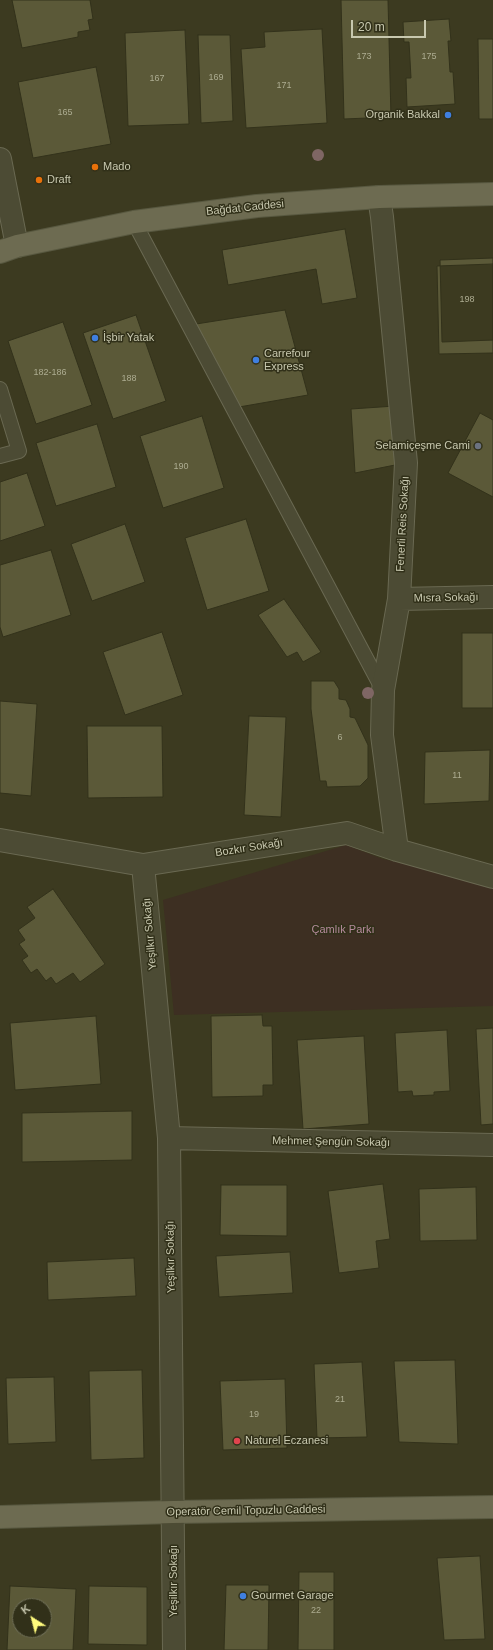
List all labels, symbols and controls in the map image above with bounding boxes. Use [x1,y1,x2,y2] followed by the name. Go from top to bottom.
[353,12,428,38] scale bar
[358,20,385,34] text: 20 m
[356,52,372,62] house number: 173
[421,52,437,62] house number: 175
[208,73,224,83] house number: 169
[149,74,165,84] house number: 167
[276,81,292,91] house number: 171
[57,108,73,118] house number: 165
[365,108,440,122] place label: Organik Bakkal
[443,110,453,120] marker: Organik Bakkal
[103,160,131,174] place label: Mado
[90,162,100,172] marker: Mado
[47,173,71,187] place label: Draft
[34,175,44,185] marker: Draft
[205,197,285,219] street label: Bağdat Caddesi
[459,295,475,305] house number: 198
[103,331,154,345] place label: İşbir Yatak
[90,333,100,343] marker: İşbir Yatak
[264,347,310,373] place label: Carrefour Express
[251,355,261,365] marker: Carrefour Express
[33,368,67,378] house number: 182-186
[121,374,137,384] house number: 188
[375,439,470,453] place label: Selamiçeşme Cami
[473,441,483,451] marker: Selamiçeşme Cami
[173,462,189,472] house number: 190
[394,476,412,572] street label: Fenerli Reis Sokağı
[413,591,479,605] street label: Mısra Sokağı
[337,733,343,743] house number: 6
[452,771,462,781] house number: 11
[214,836,284,860] street label: Bozkır Sokağı
[140,897,160,971] street label: Yeşilkır Sokağı
[312,923,374,937] park label: Çamlık Parkı
[272,1134,390,1150] street label: Mehmet Şengün Sokağı
[164,1221,178,1293] street label: Yeşilkır Sokağı
[335,1395,345,1405] house number: 21
[249,1410,259,1420] house number: 19
[245,1434,328,1448] place label: Naturel Eczanesi
[232,1436,242,1446] marker: Naturel Eczanesi
[166,1503,326,1519] street label: Operatör Cemil Topuzlu Caddesi
[167,1545,181,1617] street label: Yeşilkır Sokağı
[251,1589,334,1603] place label: Gourmet Garage
[238,1591,248,1601] marker: Gourmet Garage
[12,1598,52,1638] north arrow
[19,1602,32,1616] text: K
[311,1606,321,1616] house number: 22

